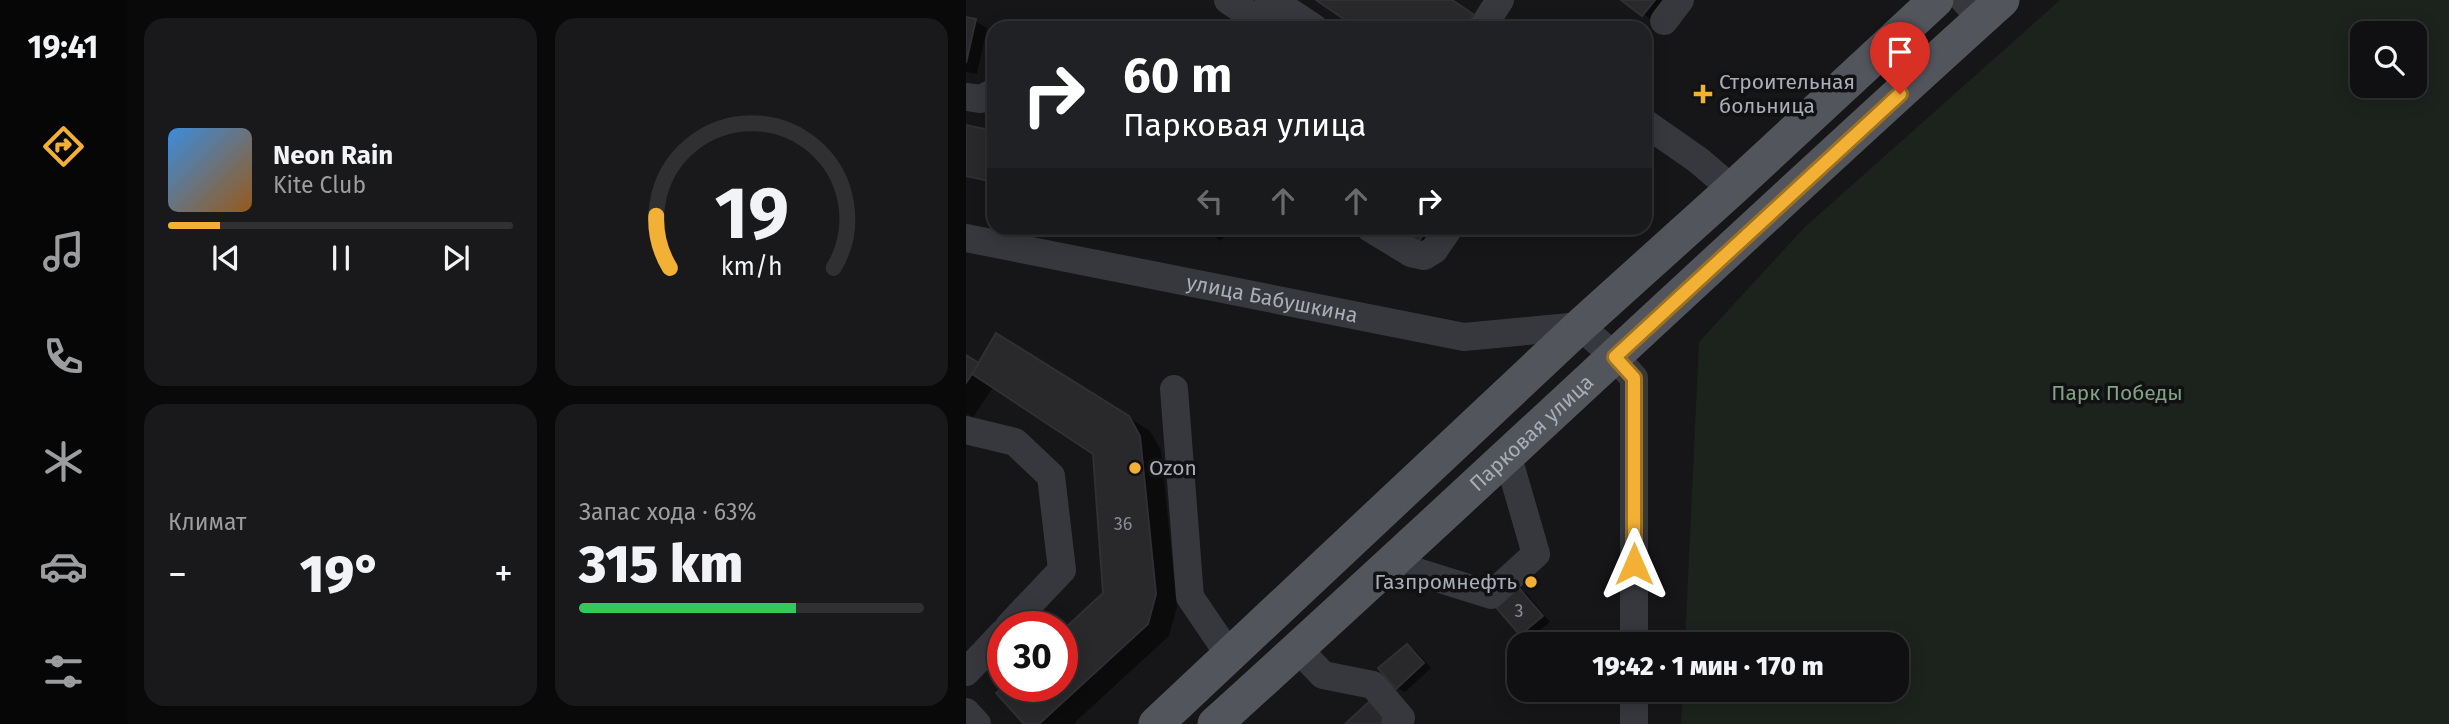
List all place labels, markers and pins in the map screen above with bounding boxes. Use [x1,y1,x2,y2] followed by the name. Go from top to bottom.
[1870,22,1930,94] pin
[1719,69,1855,119] place label: Строительная больница
[1693,84,1713,104] marker: Строительная больница
[1149,455,1197,481] place label: Ozon
[1127,460,1143,476] marker: Ozon
[1374,569,1517,595] place label: Газпромнефть
[1523,574,1539,590] marker: Газпромнефть

